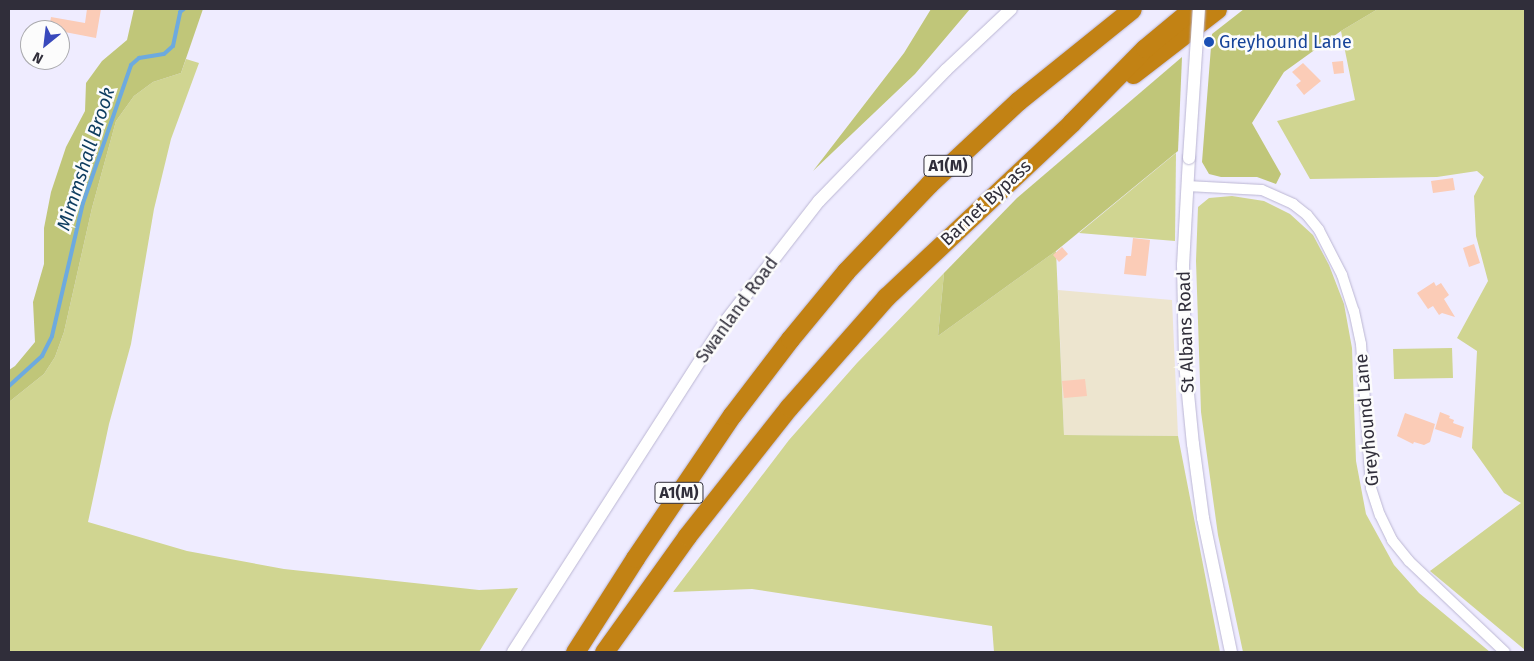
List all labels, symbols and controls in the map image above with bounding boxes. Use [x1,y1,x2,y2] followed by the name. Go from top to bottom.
[20,20,70,70] north arrow
[1219,31,1352,53] place label: Greyhound Lane
[1203,36,1215,48] marker: Greyhound Lane
[30,48,46,67] text: N
[52,85,120,233] water label: Mimmshall Brook
[923,153,973,180] road number: A1(M)
[936,156,1036,250] street label: Barnet Bypass
[691,253,783,367] street label: Swanland Road
[1173,271,1199,393] street label: St Albans Road
[1350,353,1384,487] street label: Greyhound Lane
[654,479,704,506] road number: A1(M)

